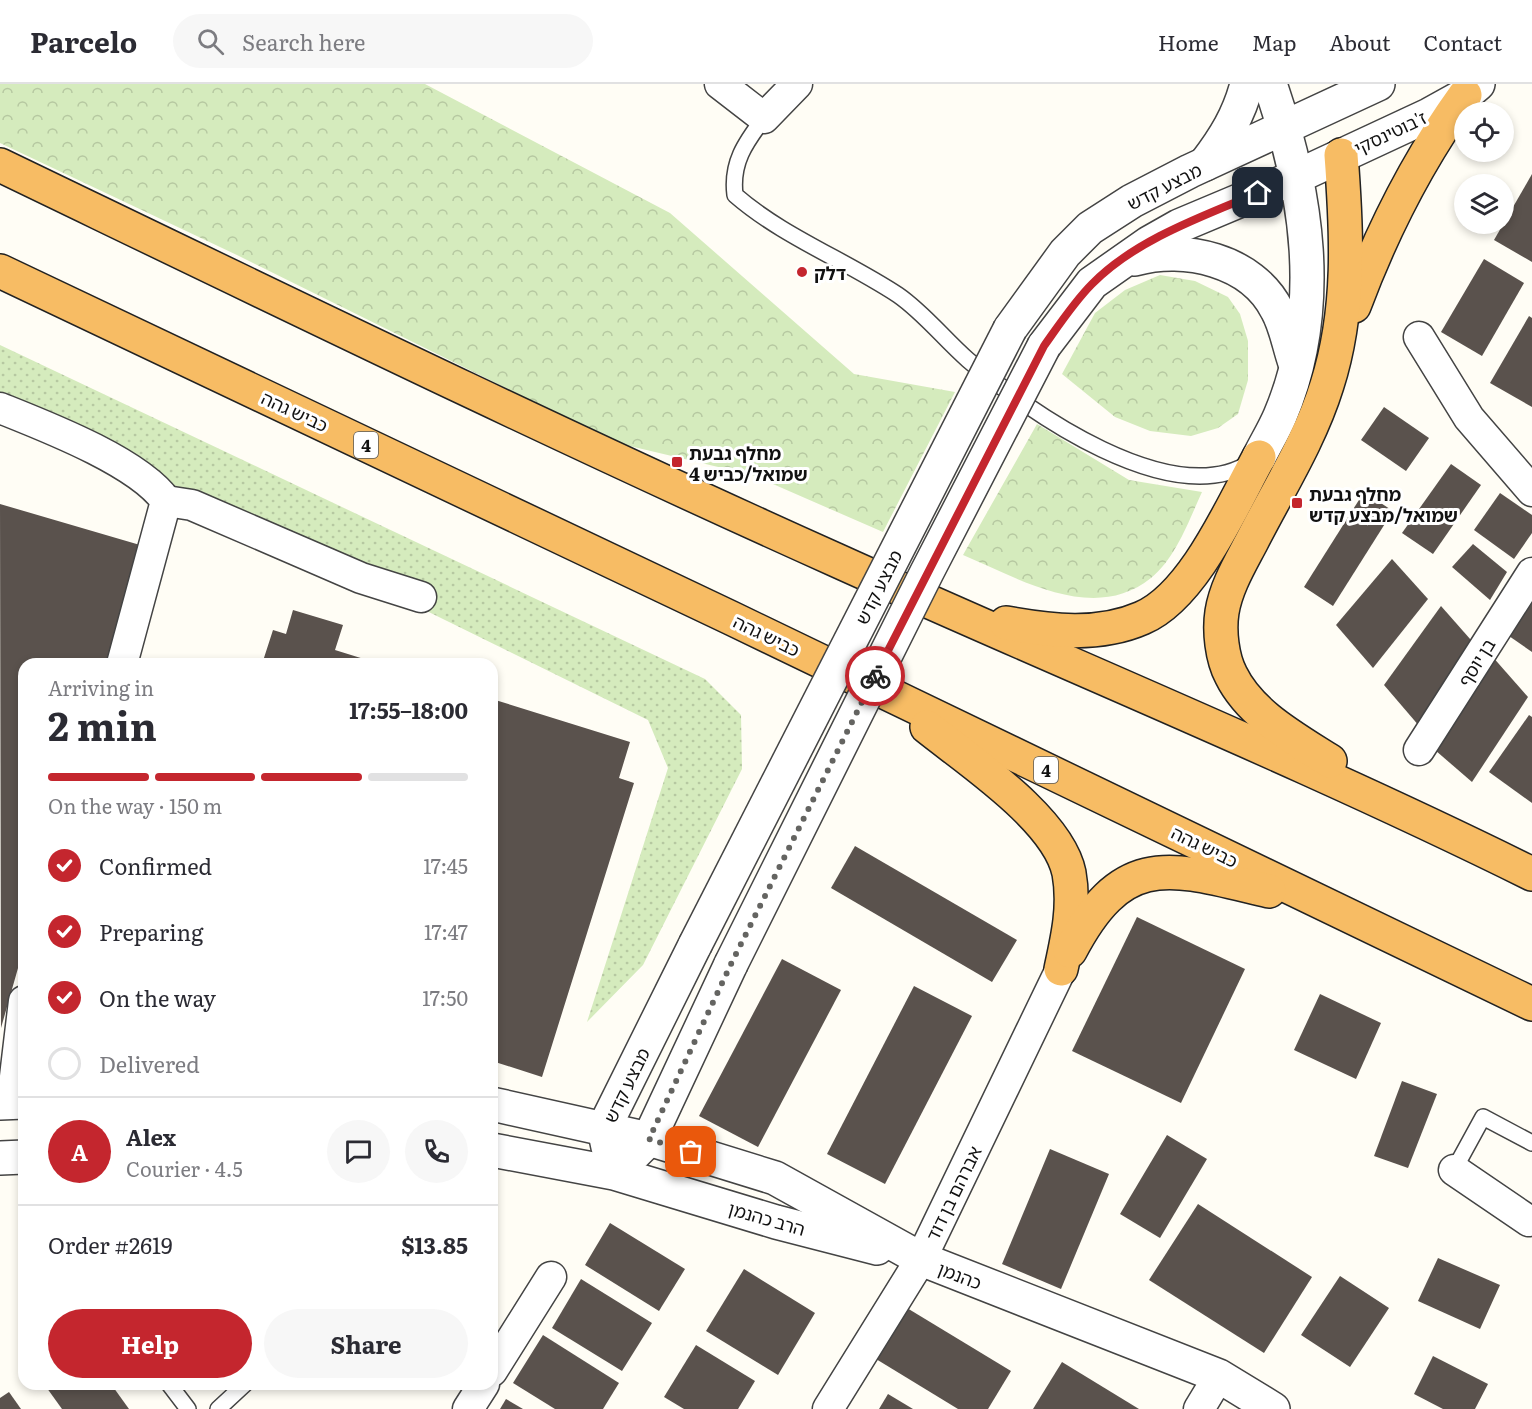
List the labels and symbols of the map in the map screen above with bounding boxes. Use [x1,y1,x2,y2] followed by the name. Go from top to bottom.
[1349,103,1431,161] street label: ז'בוטינסקי
[1122,156,1206,216] street label: מבצע קדש
[1232,167,1283,218] pin
[814,259,846,286] place label: דלק
[795,265,809,279] marker: דלק
[257,384,333,438] street label: כביש גהה
[354,432,378,458] road number: 4
[689,439,808,487] place label: מחלף גבעת שמואל/כביש 4
[670,455,684,469] marker: מחלף גבעת שמואל/כביש 4
[1309,480,1458,528] place label: מחלף גבעת שמואל/מבצע קדש
[1290,496,1304,510] marker: מחלף גבעת שמואל/מבצע קדש
[848,545,908,629] street label: מבצע קדש
[729,607,805,663] street label: כביש גהה
[1451,633,1501,691] street label: בן יוסף
[845,646,905,706] courier
[1034,757,1058,783] road number: 4
[1167,818,1243,874] street label: כביש גהה
[596,1043,656,1127] street label: מבצע קדש
[665,1126,716,1177] pin
[918,1141,988,1245] street label: אברהם בן דוד
[725,1194,809,1242] street label: הרב כהנמן
[934,1254,986,1296] street label: כהנמן

